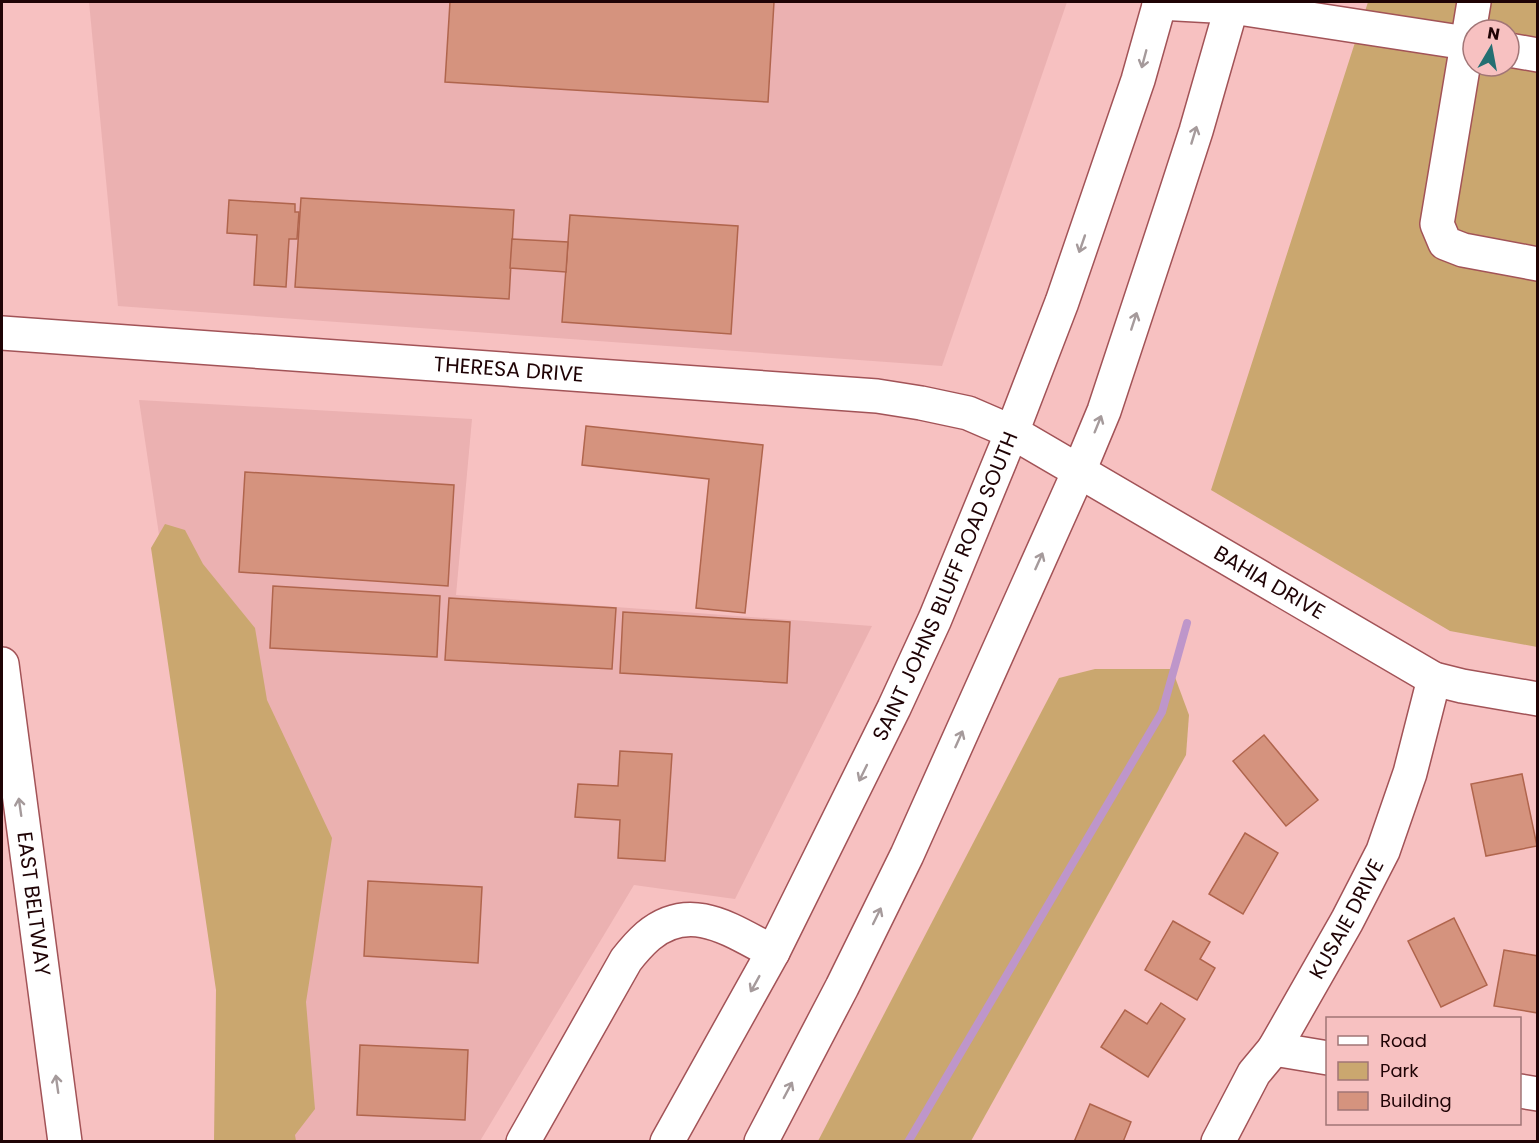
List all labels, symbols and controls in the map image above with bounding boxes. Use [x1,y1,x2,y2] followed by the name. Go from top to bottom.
[1461,18,1521,78] north arrow
[1486,21,1501,46] text: N
[1138,50,1149,69] one-way arrow
[1189,126,1200,145] one-way arrow
[1075,234,1086,253] one-way arrow
[1129,312,1140,331] one-way arrow
[433,349,585,389] street label: THERESA DRIVE
[1093,415,1104,434] one-way arrow
[865,427,1025,746] street label: SAINT JOHNS BLUFF ROAD SOUTH
[1209,538,1331,626] street label: BAHIA DRIVE
[1034,553,1045,571] one-way arrow
[954,731,965,749] one-way arrow
[856,764,868,782] one-way arrow
[15,798,26,817] one-way arrow
[10,830,58,978] street label: EAST BELTWAY
[1302,854,1391,984] street label: KUSAIE DRIVE
[872,908,883,926] one-way arrow
[749,975,760,993] one-way arrow
[1326,1017,1521,1125] legend
[1380,1028,1427,1053] text: Road
[1380,1058,1419,1083] text: Park
[51,1074,62,1094] one-way arrow
[783,1081,794,1099] one-way arrow
[1380,1088,1452,1113] text: Building

